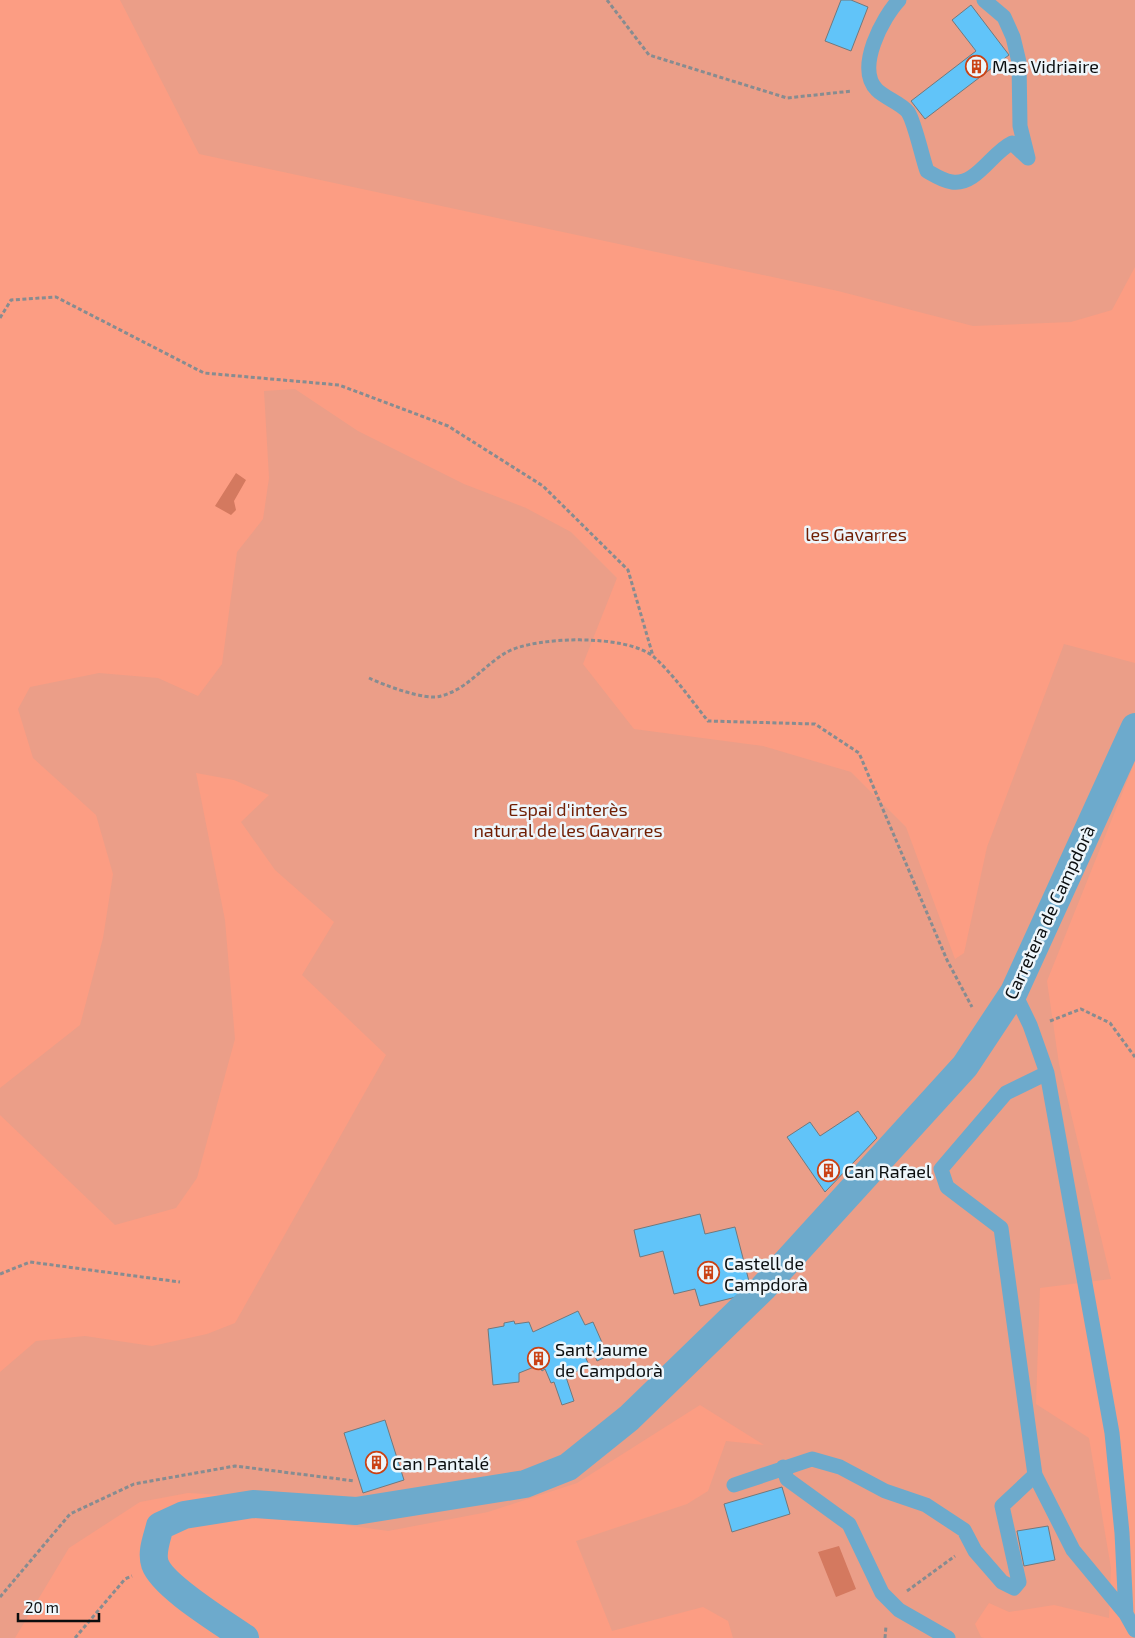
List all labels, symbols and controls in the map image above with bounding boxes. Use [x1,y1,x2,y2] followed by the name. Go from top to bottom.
[964,54,988,78] building icon: Mas Vidriaire
[992,55,1099,77] place label: Mas Vidriaire
[805,523,907,545] park label: les Gavarres
[473,798,663,841] park label: Espai d'interès natural de les Gavarres
[999,821,1099,1003] street label: Carretera de Campdorà
[816,1159,840,1183] building icon: Can Rafael
[844,1160,932,1182] place label: Can Rafael
[724,1252,808,1295] place label: Castell de Campdorà
[696,1261,720,1285] building icon: Castell de Campdorà
[555,1338,663,1381] place label: Sant Jaume de Campdorà
[527,1347,551,1371] building icon: Sant Jaume de Campdorà
[364,1451,388,1475] building icon: Can Pantalé
[392,1452,489,1474] place label: Can Pantalé
[18,1590,99,1622] scale bar
[25,1598,59,1616] text: 20 m

